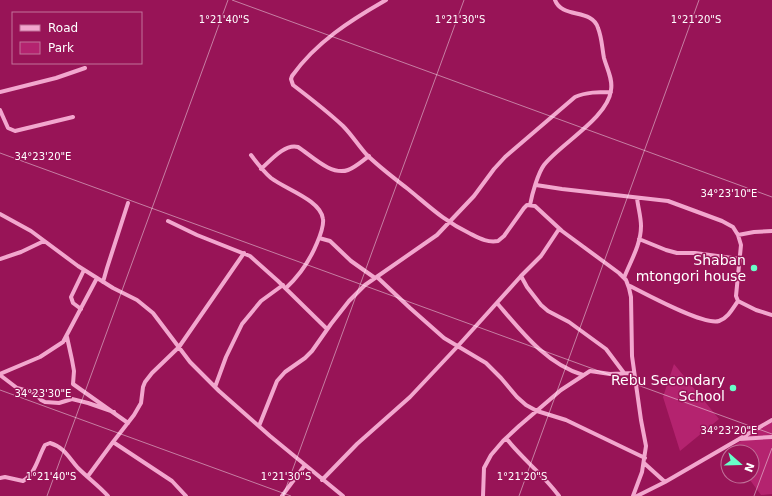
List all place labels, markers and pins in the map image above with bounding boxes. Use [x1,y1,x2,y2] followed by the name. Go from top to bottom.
[636,252,746,284] place label: Shaban mtongori house
[749,263,759,273] marker: Shaban mtongori house
[611,372,725,404] place label: Rebu Secondary School
[728,383,738,393] marker: Rebu Secondary School

